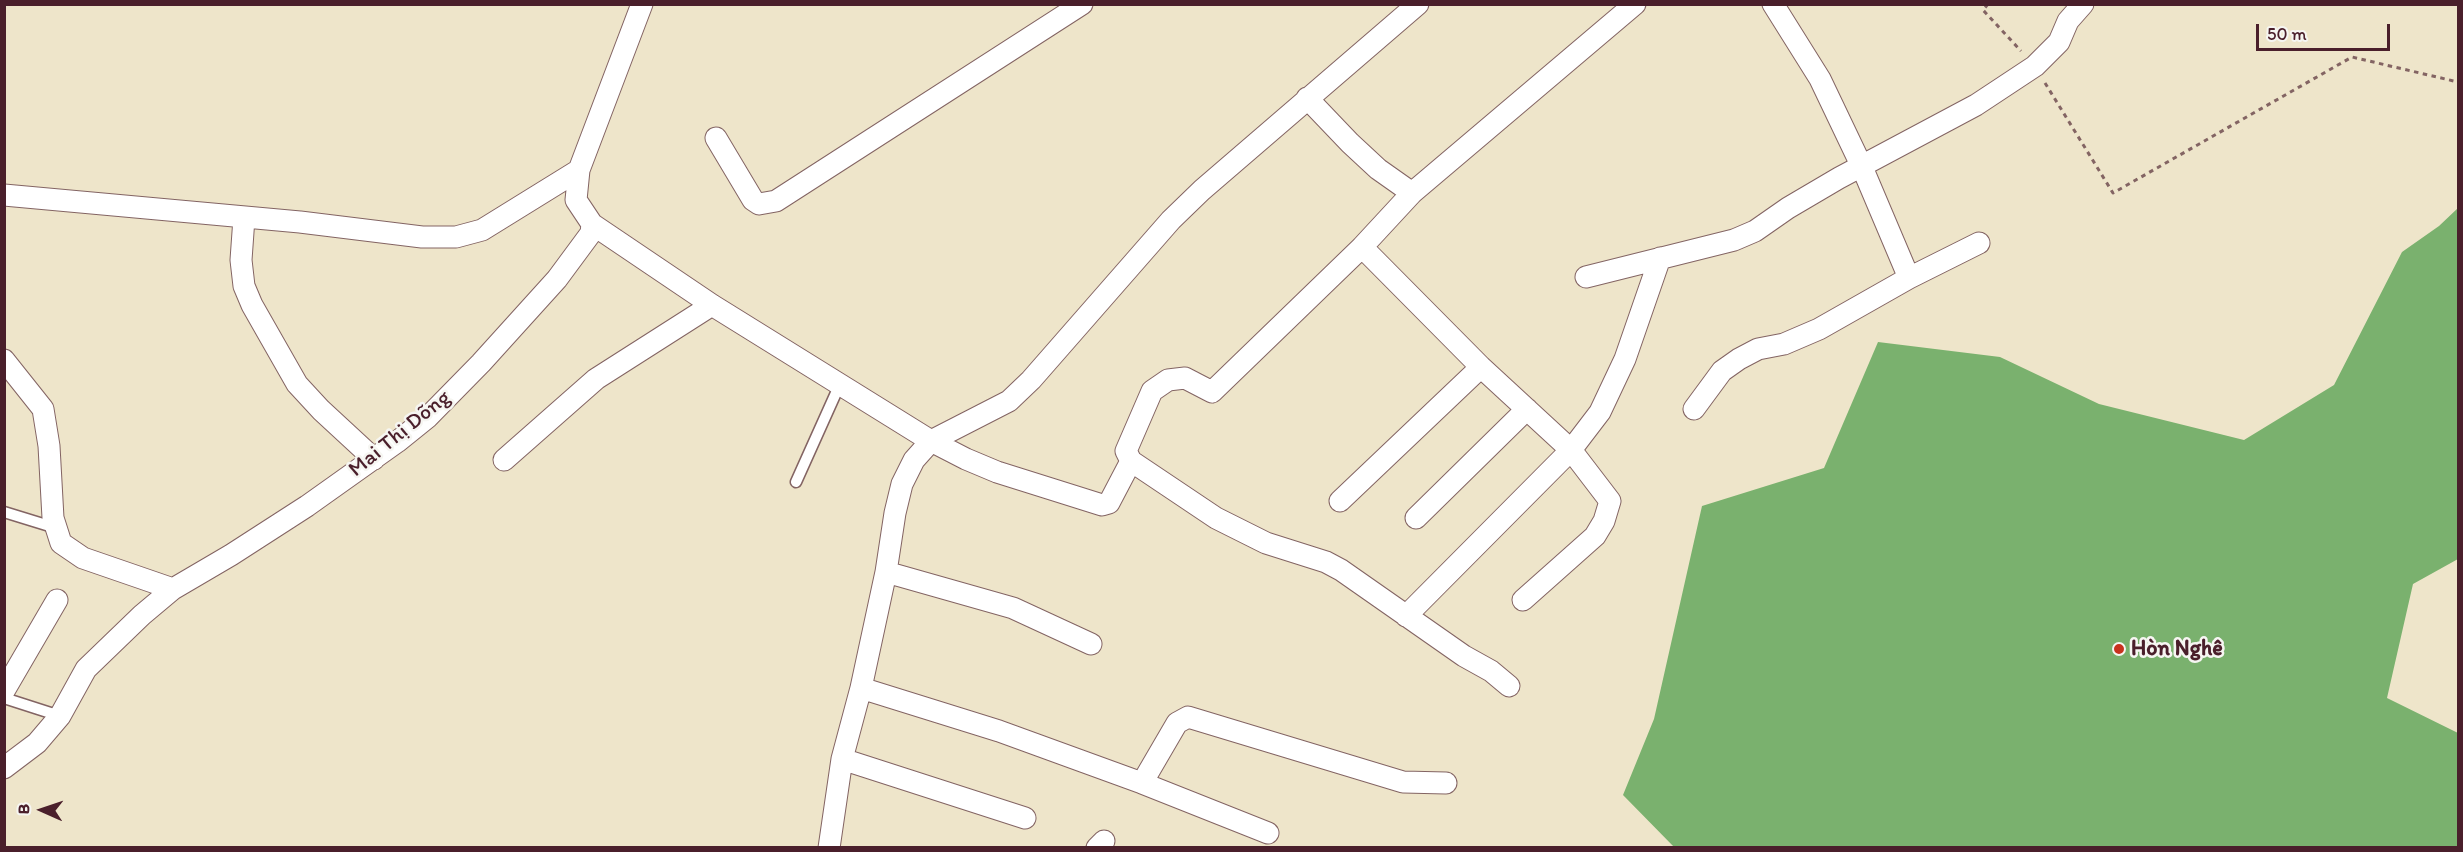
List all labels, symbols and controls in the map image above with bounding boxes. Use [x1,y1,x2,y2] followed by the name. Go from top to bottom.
[2259,12,2392,50] scale bar
[2267,23,2307,45] text: 50 m
[344,385,456,483] street label: Mai Thị Dõng
[2131,636,2223,662] place label: Hòn Nghê
[2112,642,2126,656] marker: Hòn Nghê
[12,780,72,840] north arrow
[14,803,33,815] text: B

